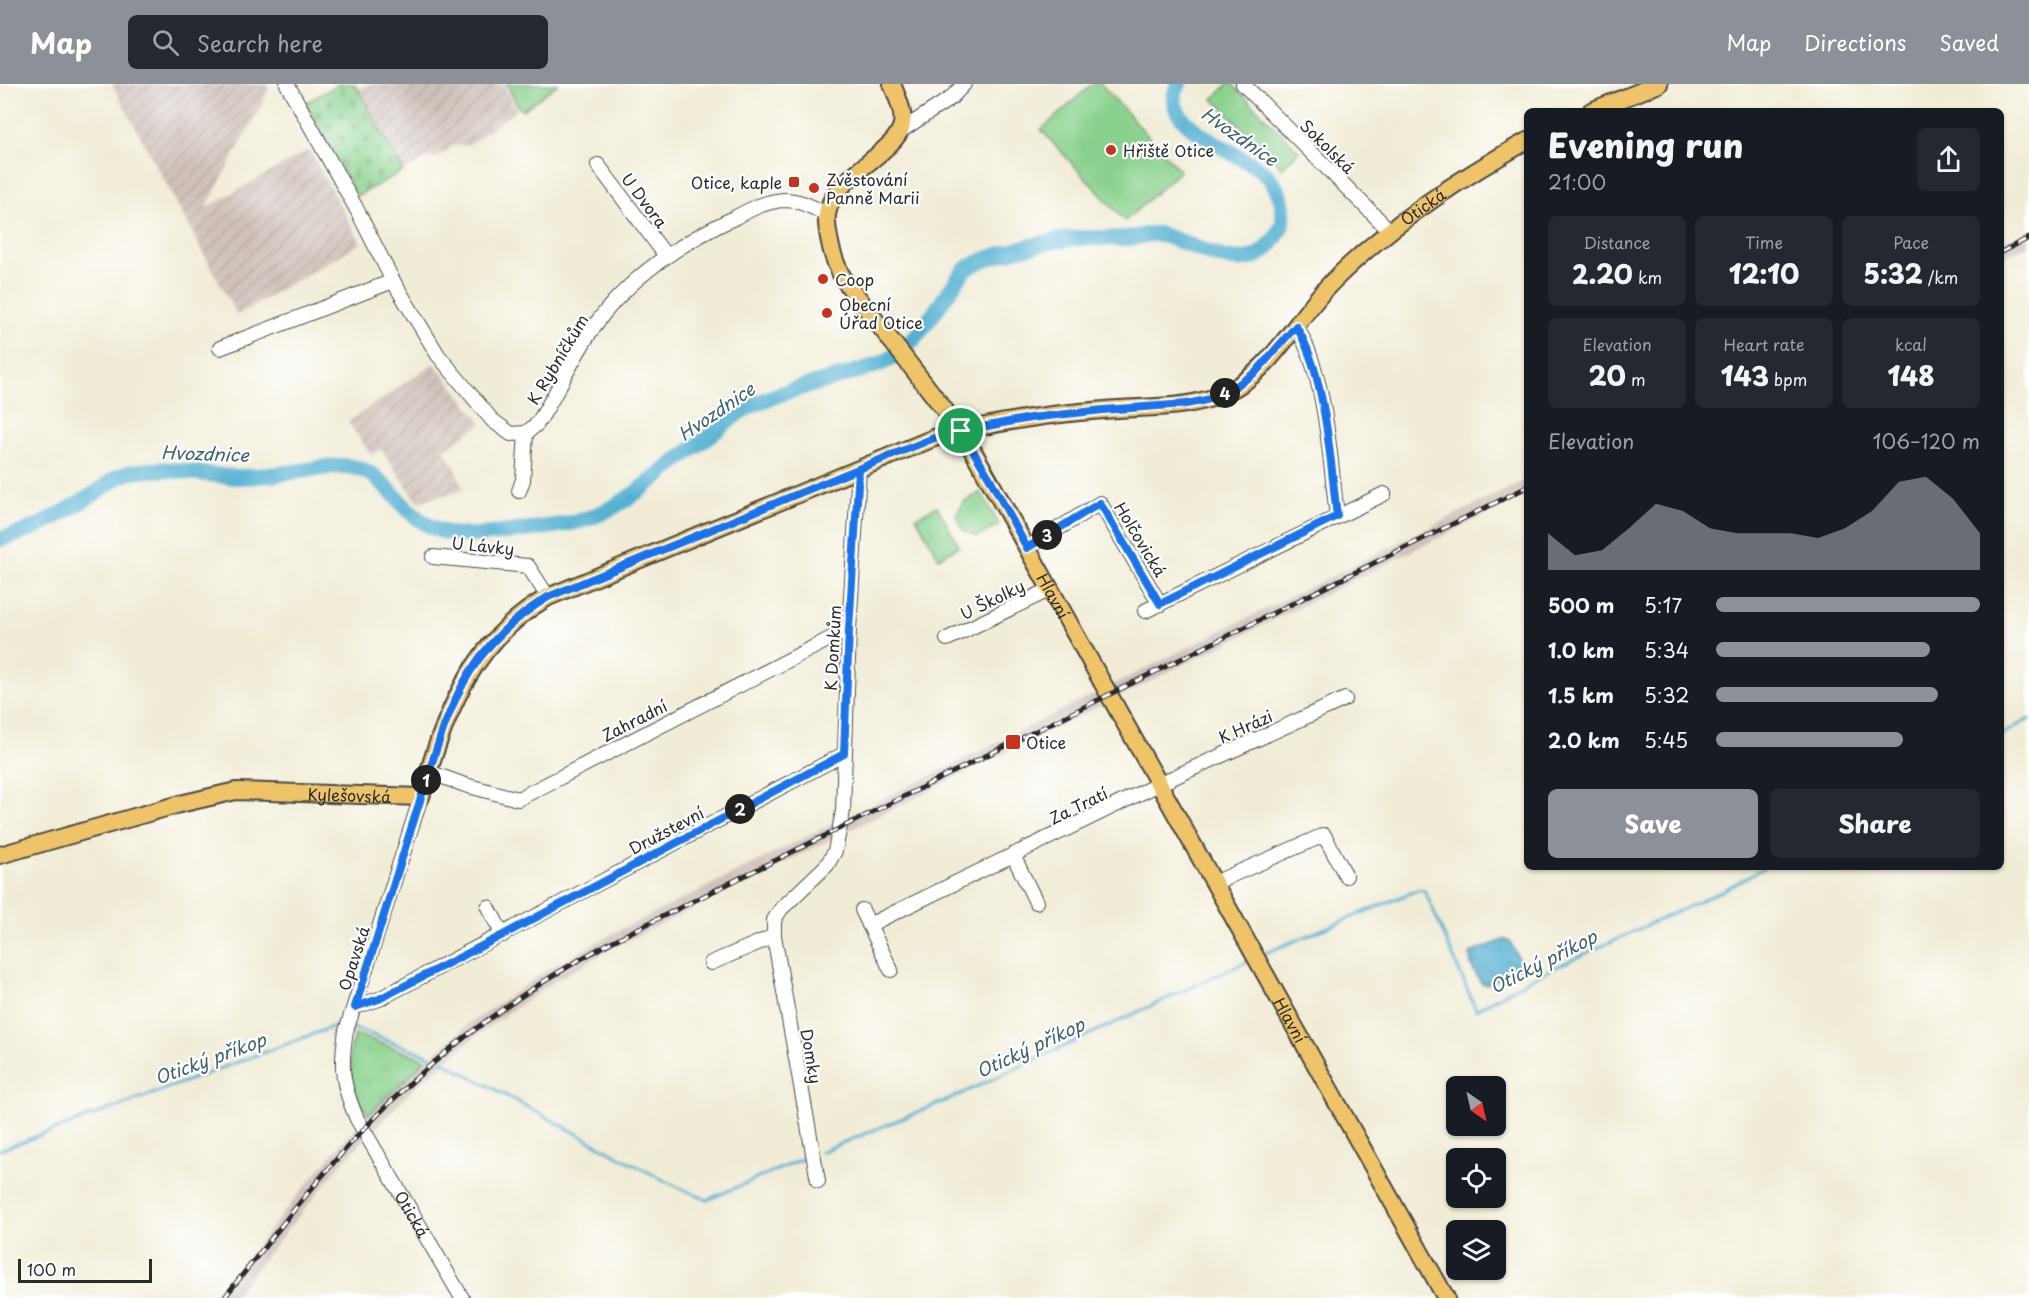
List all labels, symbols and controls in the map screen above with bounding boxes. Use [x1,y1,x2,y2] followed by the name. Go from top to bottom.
[128,15,548,69] search box
[30,21,92,64] text: Map
[149,26,182,59] icon: search
[197,26,323,59] text: Search here
[1726,26,1771,58] text: Map
[1804,26,1906,58] text: Directions
[1939,26,1999,58] text: Saved
[1196,100,1285,173] water label: Hvozdnice
[1295,113,1361,179] street label: Sokolská
[1548,119,1743,169] text: Evening run
[1917,128,1980,191] button: share
[1123,138,1214,162] place label: Hřiště Otice
[1104,143,1118,157] marker: Hřiště Otice
[616,167,674,233] street label: U Dvora
[826,167,920,209] place label: Zvěstování Panně Marii
[1548,167,1606,197] text: 21:00
[691,170,782,194] place label: Otice, kaple
[787,175,801,189] marker: Otice, kaple
[807,181,821,195] marker: Zvěstování Panně Marii
[1395,182,1450,231] street label: Otická
[1583,230,1651,254] text: Distance
[1745,230,1783,254] text: Time
[1893,230,1929,254] text: Pace
[1572,254,1633,293] text: 2.20
[1729,254,1799,293] text: 12:10
[1864,254,1923,293] text: 5:32
[1633,265,1662,289] text: km
[1923,265,1958,289] text: /km
[835,267,874,291] place label: Coop
[816,272,830,286] marker: Coop
[839,292,923,334] place label: Obecní Úřad Otice
[820,306,834,320] marker: Obecní Úřad Otice
[520,309,594,409] street label: K Rybníčkům
[1582,332,1652,356] text: Elevation
[1724,332,1804,356] text: Heart rate
[1895,332,1927,356] text: kcal
[1588,356,1626,395] text: 20
[1721,356,1769,395] text: 143
[1887,356,1935,395] text: 148
[1626,367,1646,391] text: m
[1769,367,1807,391] text: bpm
[672,375,761,447] water label: Hvozdnice
[1210,378,1240,408] pin: 4
[1220,381,1230,405] text: 4
[935,405,986,456] pin
[944,414,977,447] icon: arrive
[1548,426,1634,456] text: Elevation
[1872,426,1980,456] text: 106–120 m
[161,438,251,468] water label: Hvozdnice
[1109,497,1173,581] street label: Holčovická
[1032,520,1062,550] pin: 3
[1042,523,1052,547] text: 3
[450,530,516,560] street label: U Lávky
[1031,568,1076,623] street label: Hlavní
[956,573,1028,625] street label: U Školky
[1548,590,1615,620] text: 500 m
[1644,590,1682,620] text: 5:17
[818,604,846,692] street label: K Domkům
[1548,635,1615,665] text: 1.0 km
[1644,635,1689,665] text: 5:34
[1548,680,1614,710] text: 1.5 km
[1644,680,1689,710] text: 5:32
[597,693,672,747] street label: Zahradní
[1214,703,1276,749] street label: K Hrázi
[1548,725,1620,755] text: 2.0 km
[1644,725,1688,755] text: 5:45
[1026,730,1066,754] place label: Otice
[1004,733,1022,751] marker: Otice
[411,765,441,795] pin: 1
[422,768,430,792] text: 1
[1045,780,1112,829] street label: Za Tratí
[307,781,392,808] street label: Kylešovská
[1548,789,1758,858] button: Save
[1770,789,1980,858] button: Share
[725,794,755,824] pin: 2
[734,797,746,821] text: 2
[624,800,708,860] street label: Družstevní
[1485,922,1602,1000] water label: Otický příkop
[331,923,375,993] street label: Opavská
[1268,993,1313,1047] street label: Hlavní
[971,1010,1090,1084] water label: Otický příkop
[150,1025,271,1091] water label: Otický příkop
[795,1027,829,1085] street label: Domky
[1446,1076,1506,1136] north arrow
[1446,1076,1506,1280] map controls
[1446,1148,1506,1208] button: locate
[389,1186,436,1242] street label: Otická
[1446,1220,1506,1280] button: layers
[18,1256,152,1284] scale bar
[27,1257,76,1281] text: 100 m

